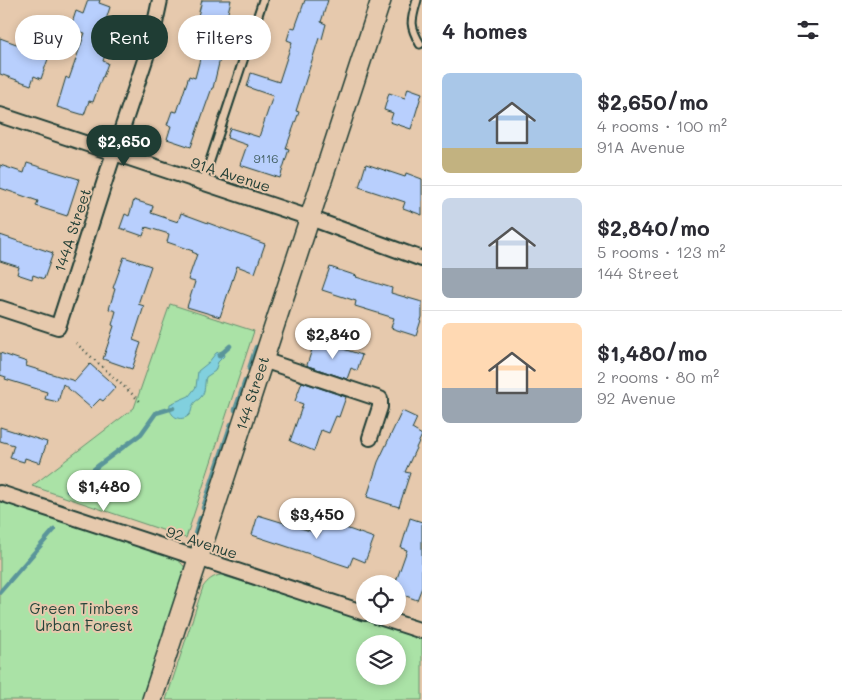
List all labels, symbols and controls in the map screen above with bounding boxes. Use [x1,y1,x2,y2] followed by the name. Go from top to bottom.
[15,15,81,60] chip: Buy
[91,15,168,60] chip: Rent
[178,15,271,60] chip: Filters
[794,16,822,44] icon: filters
[442,17,528,44] text: 4 homes
[597,88,708,115] text: $2,650/mo
[482,93,542,153] icon: home
[597,115,727,136] text: 4 rooms · 100 m²
[83,124,165,167] pin: $2,650
[97,130,151,151] text: $2,650
[597,136,685,157] text: 91A Avenue
[253,150,279,166] house number: 9116
[189,152,273,196] street label: 91A Avenue
[49,185,95,275] street label: 144A Street
[597,214,710,241] text: $2,840/mo
[482,218,542,278] icon: home
[597,241,726,262] text: 5 rooms · 123 m²
[597,262,679,283] text: 144 Street
[292,318,374,360] pin: $2,840
[306,323,360,344] text: $2,840
[597,339,707,366] text: $1,480/mo
[482,343,542,403] icon: home
[231,353,273,433] street label: 144 Street
[597,366,719,387] text: 2 rooms · 80 m²
[597,387,676,408] text: 92 Avenue
[63,470,145,512] pin: $1,480
[78,475,130,496] text: $1,480
[276,498,358,540] pin: $3,450
[290,503,344,524] text: $3,450
[164,521,240,563] street label: 92 Avenue
[356,575,406,685] map controls
[356,575,406,625] button: locate
[30,598,138,635] park label: Green Timbers Urban Forest
[356,635,406,685] button: layers

